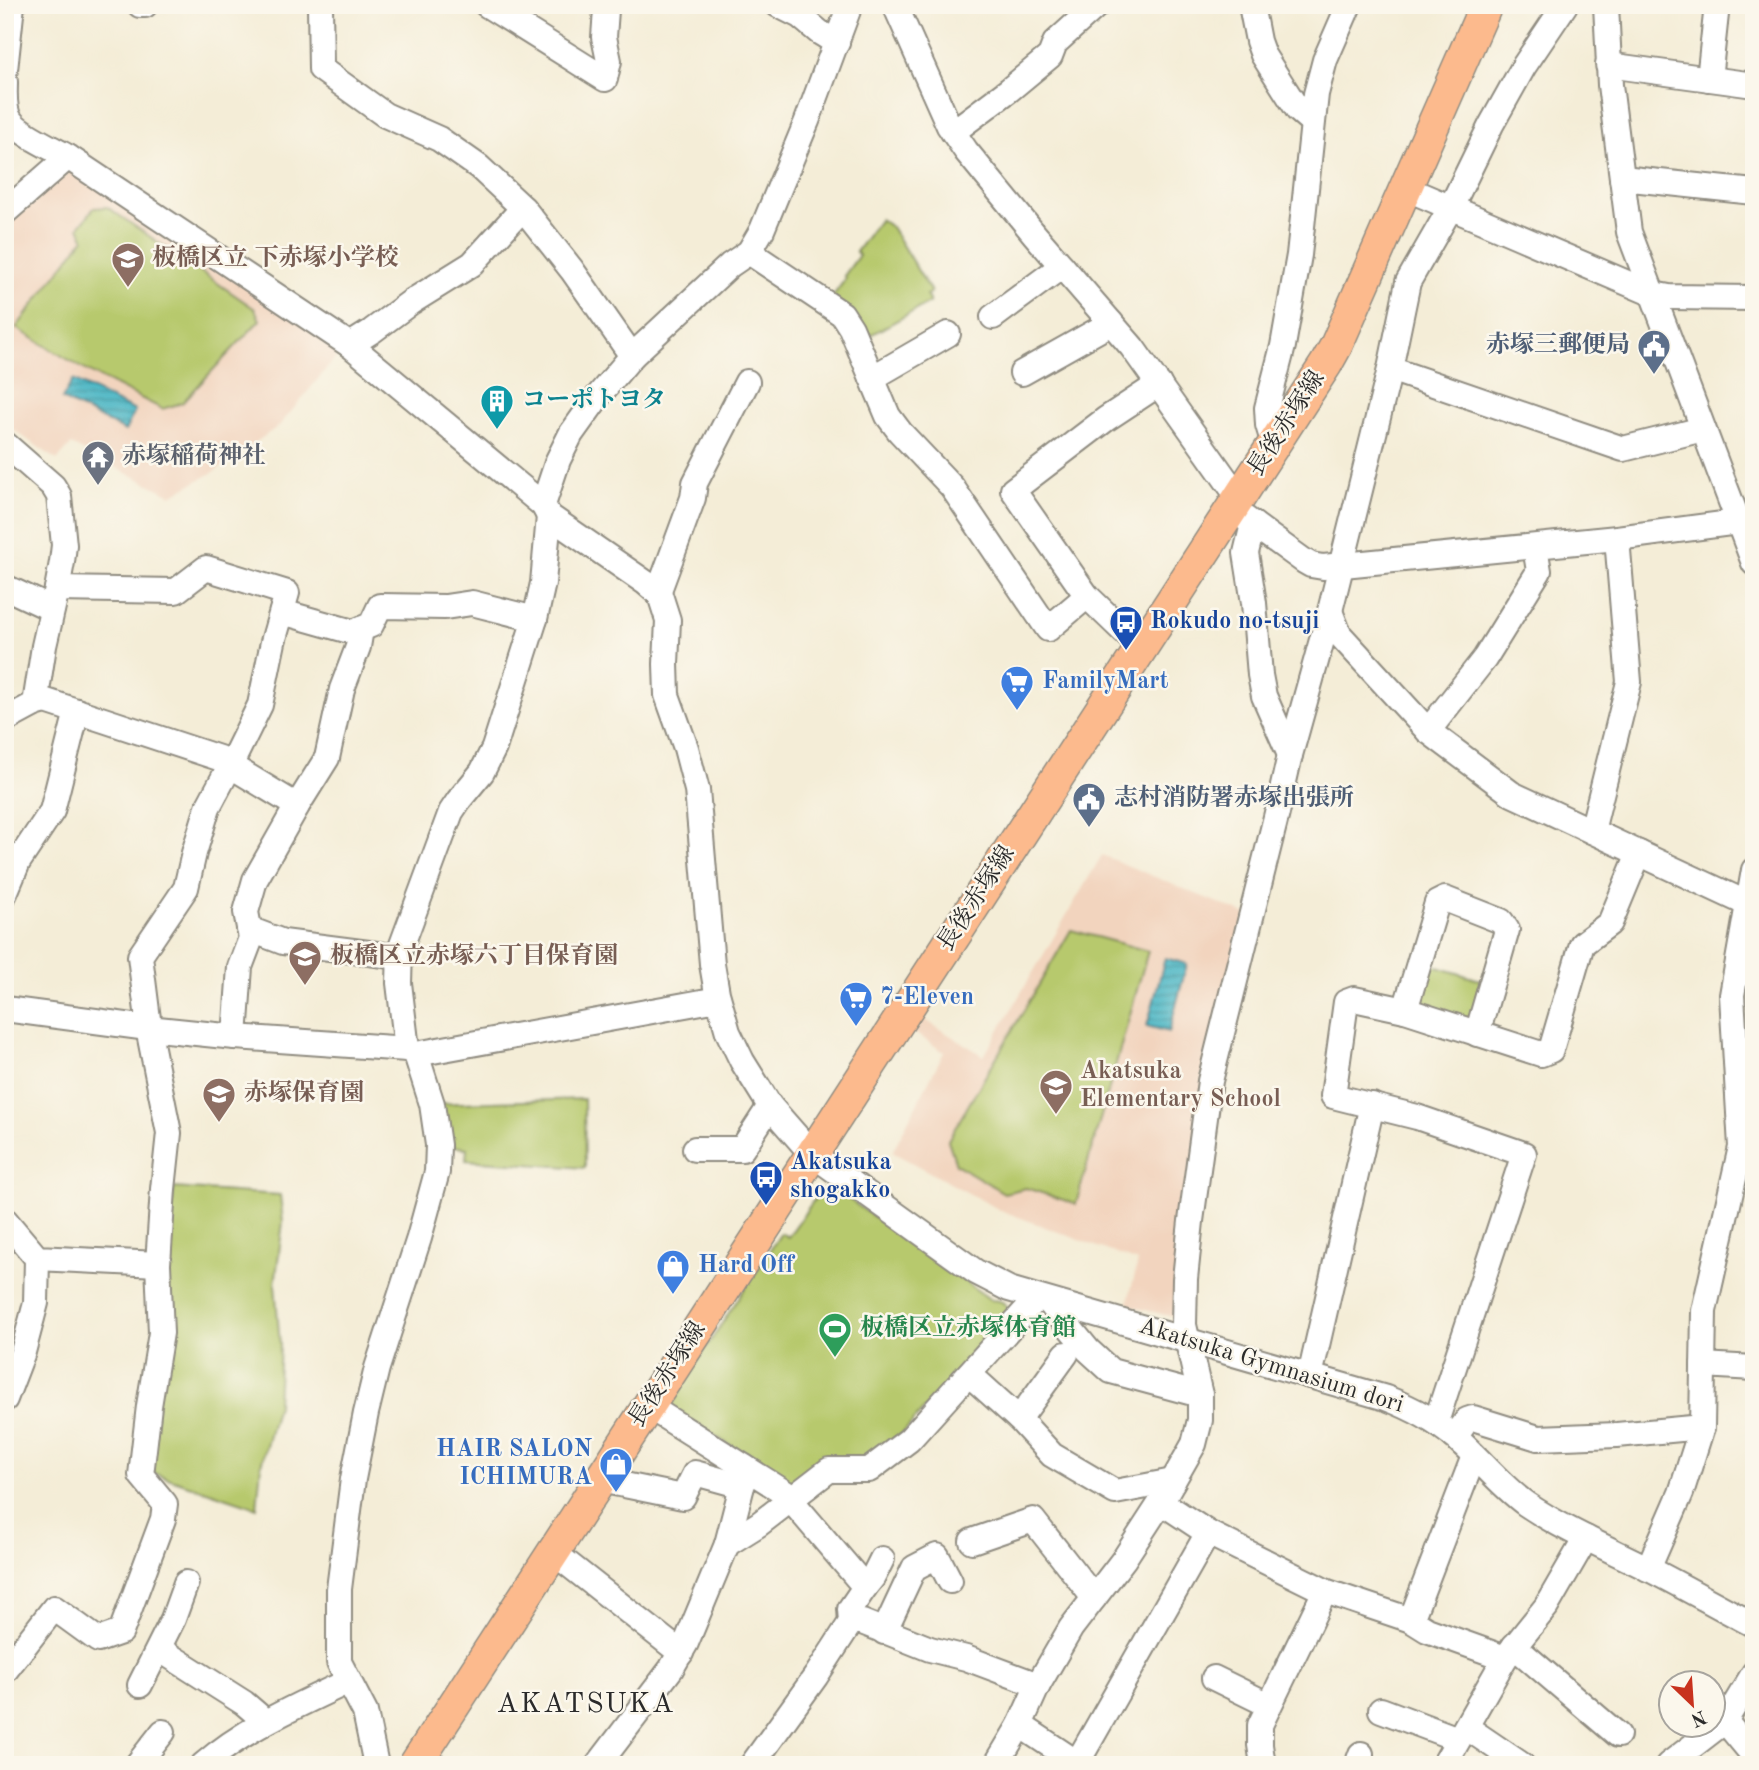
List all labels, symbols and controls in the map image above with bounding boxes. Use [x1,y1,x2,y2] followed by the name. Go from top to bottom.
[109,240,147,289] school or university icon: 板橋区立 下赤塚小学校
[152,244,399,271] place label: 板橋区立 下赤塚小学校
[1635,327,1673,376] public building icon: 赤塚三郵便局
[1486,331,1630,358] place label: 赤塚三郵便局
[1242,366,1330,481] street label: 長後赤塚線
[478,382,516,431] building icon: コーポトヨタ
[522,387,666,413] place label: コーポトヨタ
[79,438,117,487] temple icon: 赤塚稲荷神社
[122,442,266,469] place label: 赤塚稲荷神社
[1107,603,1145,652] bus stop icon: Rokudo no-tsuji
[1150,610,1319,634] place label: Rokudo no-tsuji
[998,663,1036,712] supermarket icon: FamilyMart
[1042,670,1169,694] place label: FamilyMart
[1070,780,1108,829] public building icon: 志村消防署赤塚出張所
[1114,784,1354,811] place label: 志村消防署赤塚出張所
[932,841,1020,956] street label: 長後赤塚線
[286,938,324,987] school or university icon: 板橋区立赤塚六丁目保育園
[330,942,618,969] place label: 板橋区立赤塚六丁目保育園
[837,979,875,1028] supermarket icon: 7-Eleven
[880,986,974,1010] place label: 7-Eleven
[1080,1060,1281,1112] place label: Akatsuka Elementary School
[1037,1067,1075,1116] school or university icon: Akatsuka Elementary School
[200,1075,238,1124] school or university icon: 赤塚保育園
[244,1079,364,1106] place label: 赤塚保育園
[790,1151,892,1203] place label: Akatsuka shogakko
[747,1158,785,1207] bus stop icon: Akatsuka shogakko
[654,1247,692,1296] shop icon: Hard Off
[698,1254,796,1278] place label: Hard Off
[816,1310,854,1359] sports icon: 板橋区立赤塚体育館
[860,1314,1076,1341] place label: 板橋区立赤塚体育館
[1136,1314,1406,1418] street label: Akatsuka Gymnasium dori
[623,1317,711,1432] street label: 長後赤塚線
[436,1438,593,1490] place label: HAIR SALON ICHIMURA
[597,1445,635,1494] shop icon: HAIR SALON ICHIMURA
[1658,1668,1728,1738] north arrow
[497,1691,675,1719] district label: AKATSUKA
[1687,1705,1709,1729] text: N

